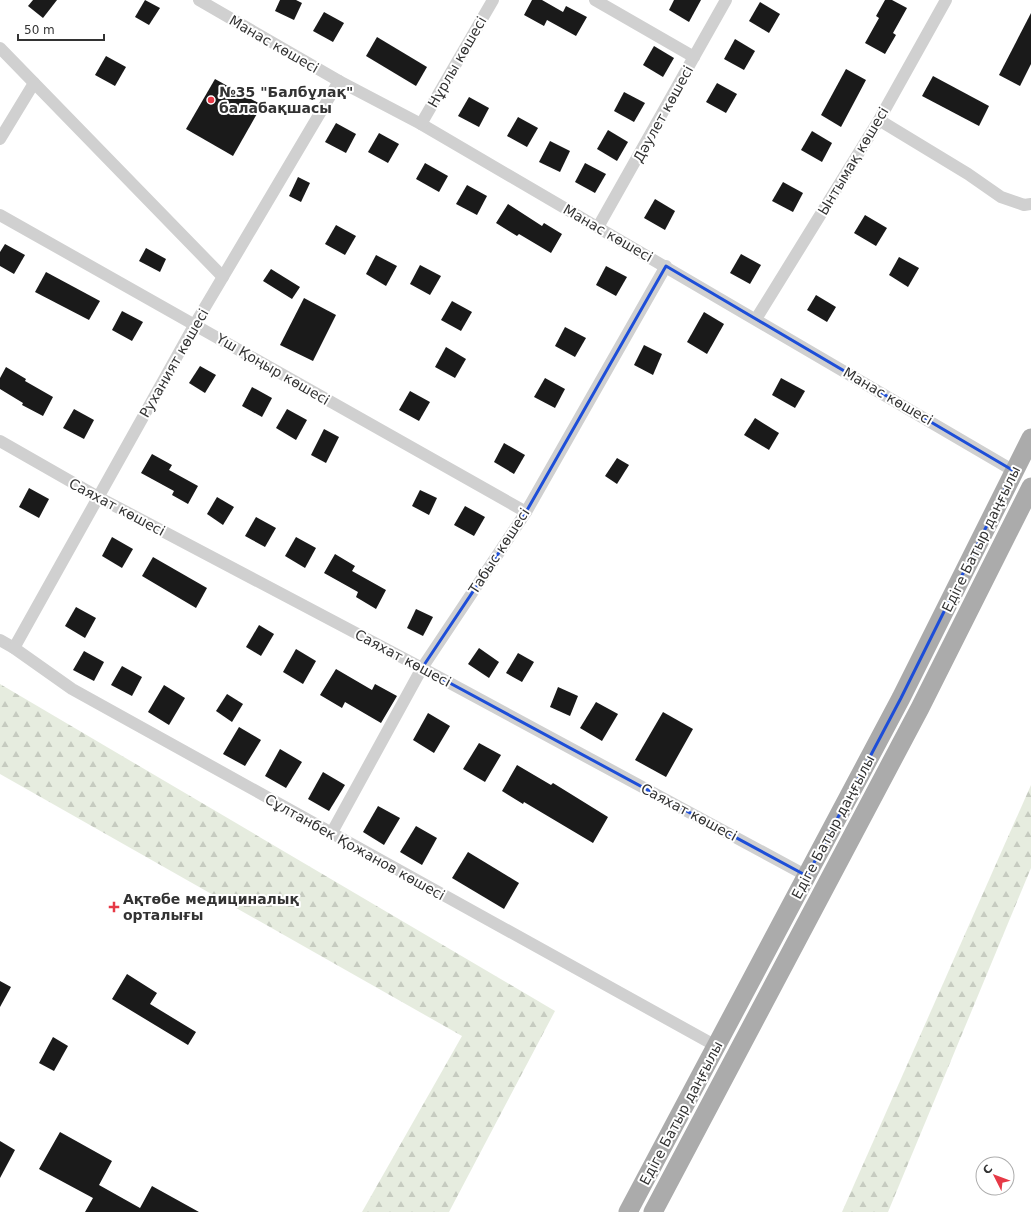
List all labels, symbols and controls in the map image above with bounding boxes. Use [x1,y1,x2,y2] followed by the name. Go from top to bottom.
[226,12,322,76] street label: Манас көшесі
[425,14,489,110] street label: Нұрлы көшесі
[18,16,104,42] scale bar
[24,23,55,37] text: 50 m
[630,63,696,165] street label: Дәулет көшесі
[219,84,353,116] place label: №35 "Балбұлақ" балабақшасы
[206,95,216,105] marker: №35 "Балбұлақ" балабақшасы
[815,104,891,218] street label: Ынтымақ көшесі
[560,201,656,265] street label: Манас көшесі
[136,306,212,420] street label: Руханият көшесі
[213,330,332,408] street label: Үш Қоңыр көшесі
[840,364,936,428] street label: Манас көшесі
[939,463,1023,615] street label: Едіге Батыр даңғылы
[66,475,168,539] street label: Саяхат көшесі
[465,505,533,598] street label: Табыс көшесі
[352,626,454,690] street label: Саяхат көшесі
[788,752,878,902] street label: Едіге Батыр даңғылы
[638,780,740,844] street label: Саяхат көшесі
[262,791,448,903] street label: Сұлтанбек Қожанов көшесі
[123,891,299,923] place label: Ақтөбе медициналық орталығы
[108,901,120,913] marker: Ақтөбе медициналық орталығы
[636,1038,726,1188] street label: Едіге Батыр даңғылы
[975,1156,1015,1196] north arrow
[980,1162,995,1177] text: С

